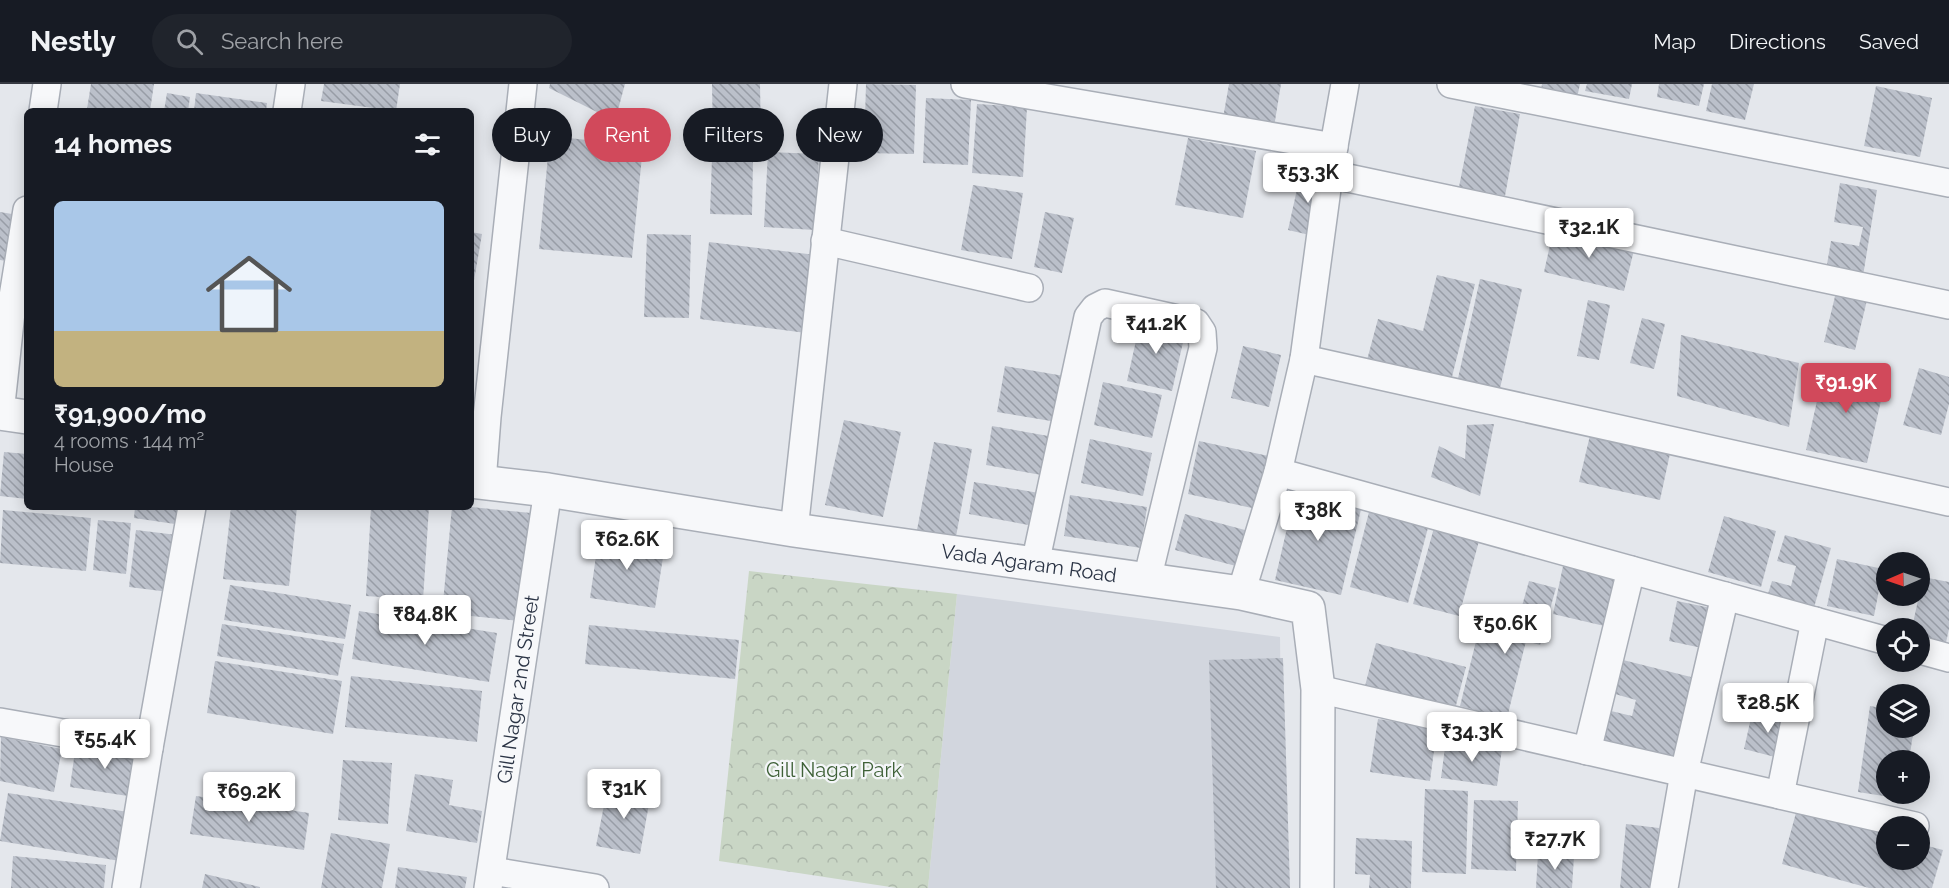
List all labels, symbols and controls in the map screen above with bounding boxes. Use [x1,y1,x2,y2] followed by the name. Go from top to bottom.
[152,14,572,68] search box
[30,25,116,58] text: Nestly
[173,25,206,58] icon: search
[221,28,343,54] text: Search here
[1653,29,1696,54] text: Map
[1729,29,1826,54] text: Directions
[1859,29,1919,54] text: Saved
[492,108,572,162] chip: Buy
[584,108,671,162] chip: Rent
[683,108,784,162] chip: Filters
[796,108,883,162] chip: New
[411,128,444,161] icon: filters
[54,129,172,159] text: 14 homes
[1259,153,1357,204] pin: ₹53.3K
[1277,160,1339,184] text: ₹53.3K
[1540,208,1638,259] pin: ₹32.1K
[1559,215,1619,239] text: ₹32.1K
[195,240,303,348] icon: home
[1107,304,1205,355] pin: ₹41.2K
[1125,311,1187,335] text: ₹41.2K
[1797,363,1895,414] pin: ₹91.9K
[1815,370,1877,394] text: ₹91.9K
[54,399,206,429] text: ₹91,900/mo
[54,429,204,453] text: 4 rooms · 144 m²
[54,453,114,477] text: House
[1282,491,1354,542] pin: ₹38K
[1294,498,1342,522] text: ₹38K
[578,520,676,571] pin: ₹62.6K
[595,527,659,551] text: ₹62.6K
[940,539,1118,587] street label: Vada Agaram Road
[1876,552,1930,606] north arrow
[1876,552,1930,870] map controls
[492,593,544,785] street label: Gill Nagar 2nd Street
[376,595,474,646] pin: ₹84.8K
[393,602,457,626] text: ₹84.8K
[1456,604,1554,655] pin: ₹50.6K
[1473,611,1537,635] text: ₹50.6K
[1876,618,1930,672] button: locate
[1719,683,1817,734] pin: ₹28.5K
[1876,684,1930,738] button: layers
[1736,690,1800,714] text: ₹28.5K
[1423,712,1521,763] pin: ₹34.3K
[56,719,154,770] pin: ₹55.4K
[1441,719,1503,743] text: ₹34.3K
[74,726,136,750] text: ₹55.4K
[1876,750,1930,804] button: +
[766,758,902,782] park label: Gill Nagar Park
[588,769,660,820] pin: ₹31K
[200,772,298,823] pin: ₹69.2K
[601,776,647,800] text: ₹31K
[217,779,281,803] text: ₹69.2K
[1876,816,1930,870] button: −
[1506,820,1604,871] pin: ₹27.7K
[1525,827,1585,851] text: ₹27.7K

